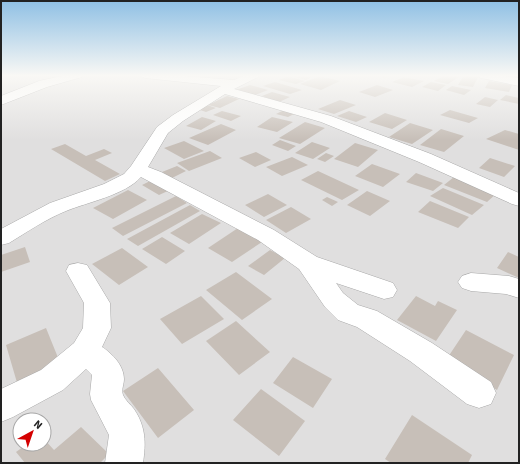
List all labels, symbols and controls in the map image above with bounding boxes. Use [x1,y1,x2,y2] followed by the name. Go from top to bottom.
[12,412,52,452] north arrow
[30,417,46,433] text: N

